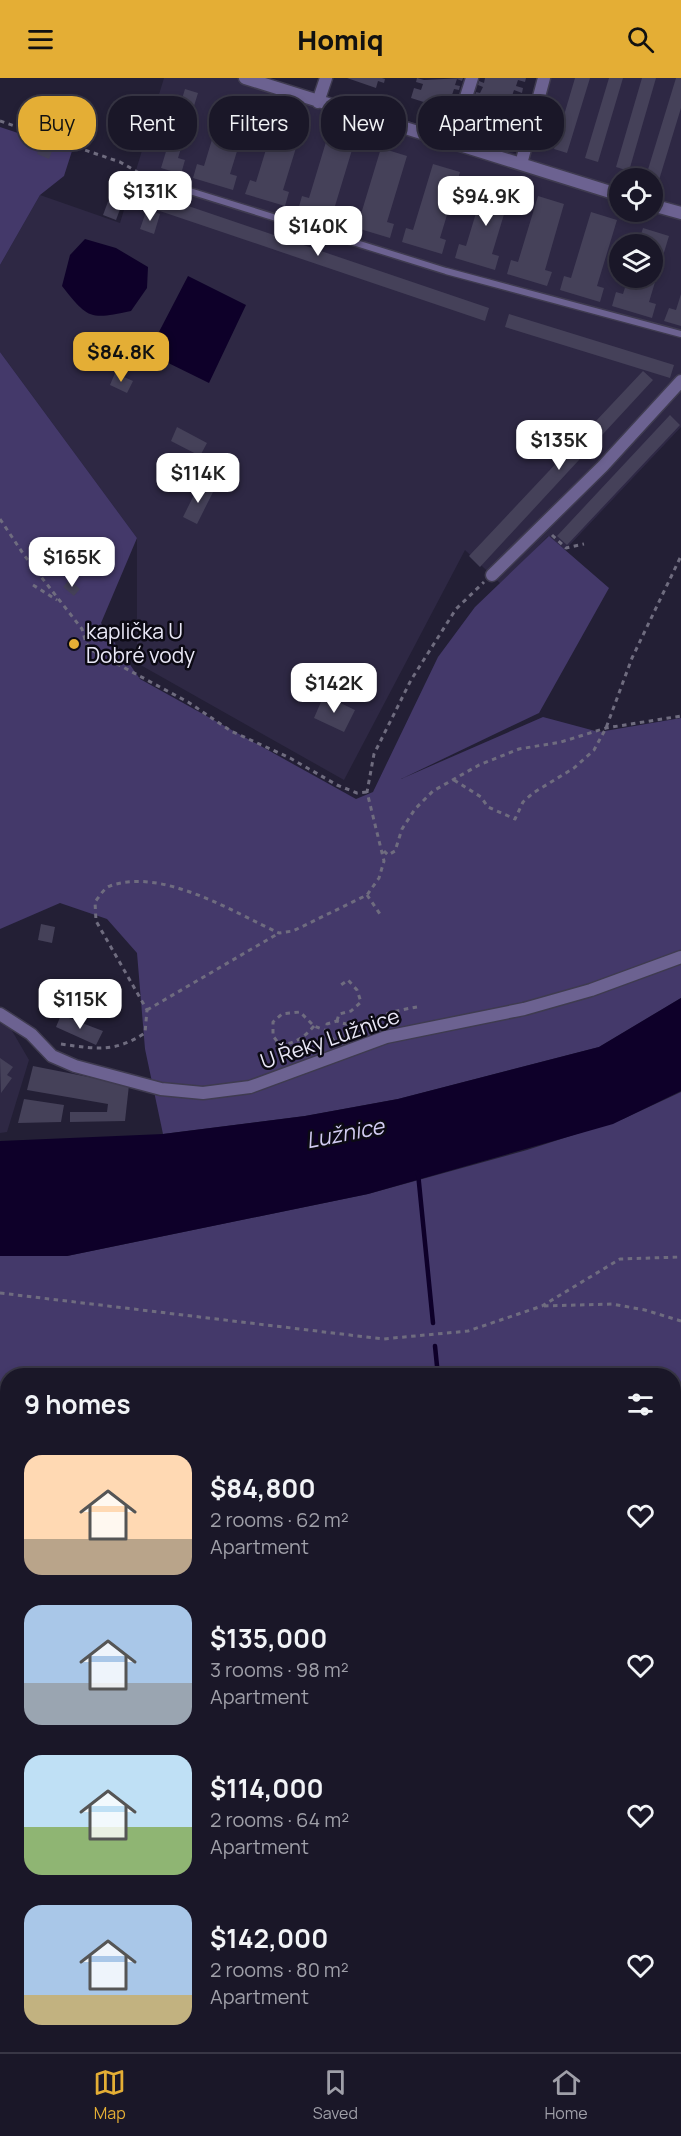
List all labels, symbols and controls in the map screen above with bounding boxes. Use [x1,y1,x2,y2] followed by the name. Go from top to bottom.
[297,21,384,58] text: Homiq
[24,23,57,56] icon: menu
[624,23,657,56] icon: search
[18,96,96,150] chip: Buy
[108,96,197,150] chip: Rent
[209,96,309,150] chip: Filters
[321,96,406,150] chip: New
[418,96,564,150] chip: Apartment
[609,168,663,288] map controls
[609,168,663,222] button: locate
[108,171,192,222] pin: $131K
[437,176,535,227] pin: $94.9K
[123,177,177,204] text: $131K
[452,182,520,209] text: $94.9K
[276,206,360,257] pin: $140K
[288,212,348,239] text: $140K
[609,234,663,288] button: layers
[72,332,170,383] pin: $84.8K
[87,338,155,365] text: $84.8K
[517,420,601,471] pin: $135K
[530,426,588,453] text: $135K
[156,453,240,504] pin: $114K
[170,459,226,486] text: $114K
[30,537,114,588] pin: $165K
[43,543,101,570] text: $165K
[86,617,195,669] place label: kaplička U Dobré vody
[67,637,81,651] marker: kaplička U Dobré vody
[292,663,376,714] pin: $142K
[305,669,363,696] text: $142K
[38,979,122,1030] pin: $115K
[53,985,107,1012] text: $115K
[256,1001,403,1075] street label: U Řeky Lužnice
[303,1111,388,1155] water label: Lužnice
[24,1386,131,1422] text: 9 homes
[624,1388,657,1421] icon: filters
[210,1470,316,1506] text: $84,800
[72,1479,144,1551] icon: home
[624,1499,657,1532] icon: heart
[210,1506,349,1533] text: 2 rooms · 62 m²
[210,1533,309,1560] text: Apartment
[210,1620,327,1656] text: $135,000
[72,1629,144,1701] icon: home
[624,1649,657,1682] icon: heart
[210,1656,349,1683] text: 3 rooms · 98 m²
[210,1683,309,1710] text: Apartment
[210,1770,324,1806] text: $114,000
[72,1779,144,1851] icon: home
[624,1799,657,1832] icon: heart
[210,1806,349,1833] text: 2 rooms · 64 m²
[210,1833,309,1860] text: Apartment
[210,1920,328,1956] text: $142,000
[72,1929,144,2001] icon: home
[624,1949,657,1982] icon: heart
[210,1956,349,1983] text: 2 rooms · 80 m²
[210,1983,309,2010] text: Apartment
[93,2066,126,2124] tab: Map
[313,2066,358,2124] tab: Saved
[544,2066,588,2124] tab: Home

